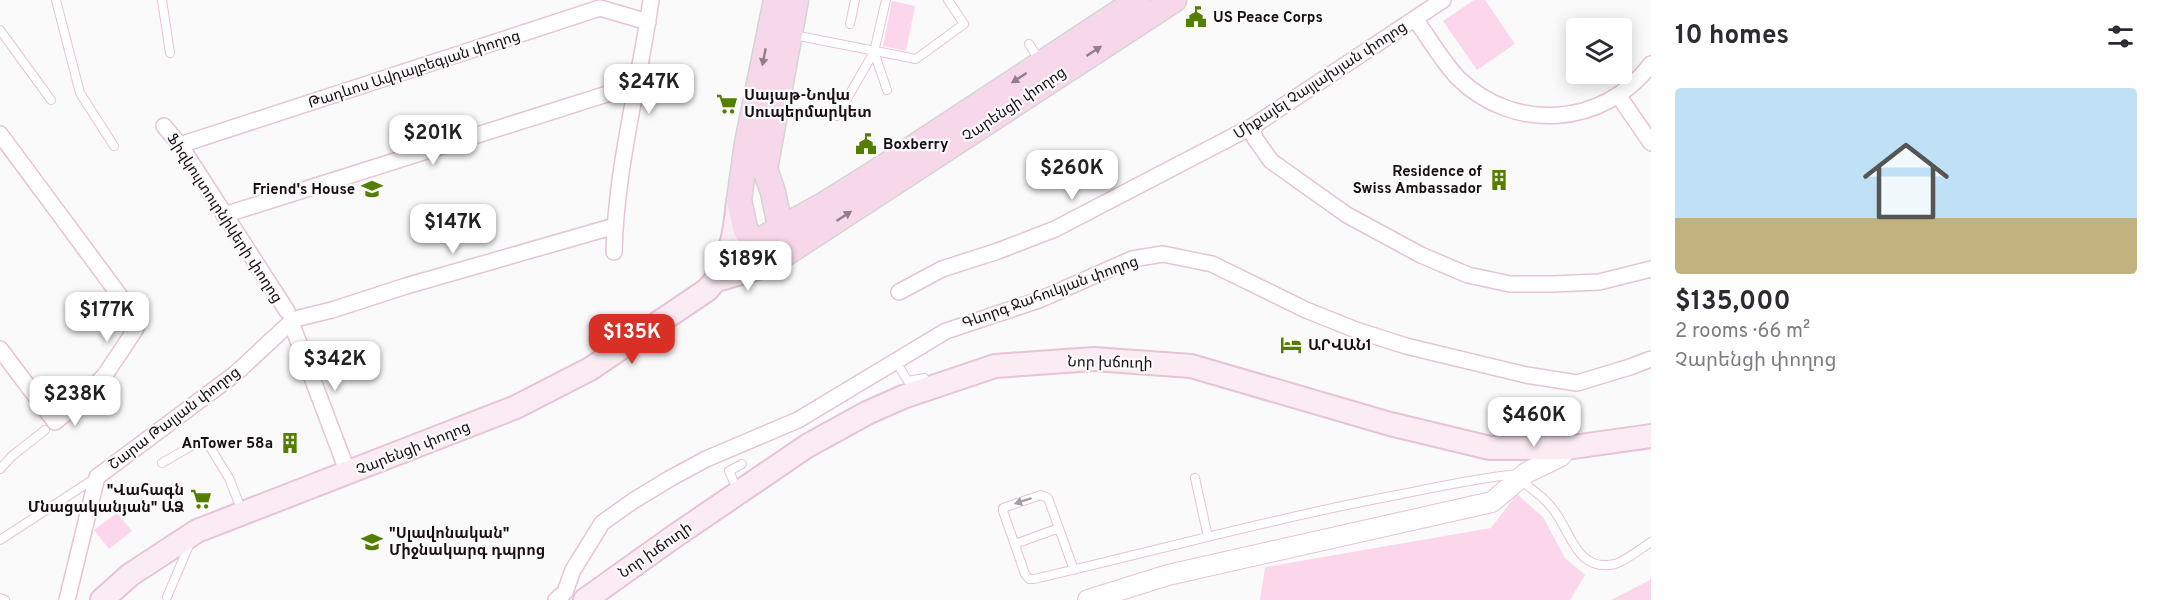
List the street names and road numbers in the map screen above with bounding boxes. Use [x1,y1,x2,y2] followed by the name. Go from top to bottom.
[1231,18,1411,144] street label: Միքայել Չայլախյան փողոց
[306,27,523,114] street label: Թադևոս Ավդալբեգյան փողոց
[959,63,1070,147] street label: Չարենցի փողոց
[162,131,286,307] street label: Ֆիզկուլտուրնիկերի փողոց
[960,253,1141,334] street label: Գևորգ Ջահուկյան փողոց
[1067,353,1153,374] street label: Նոր խճուղի
[105,363,245,475] street label: Շարա Թալյան փողոց
[354,418,473,481] street label: Չարենցի փողոց
[616,519,696,583] street label: Նոր խճուղի

